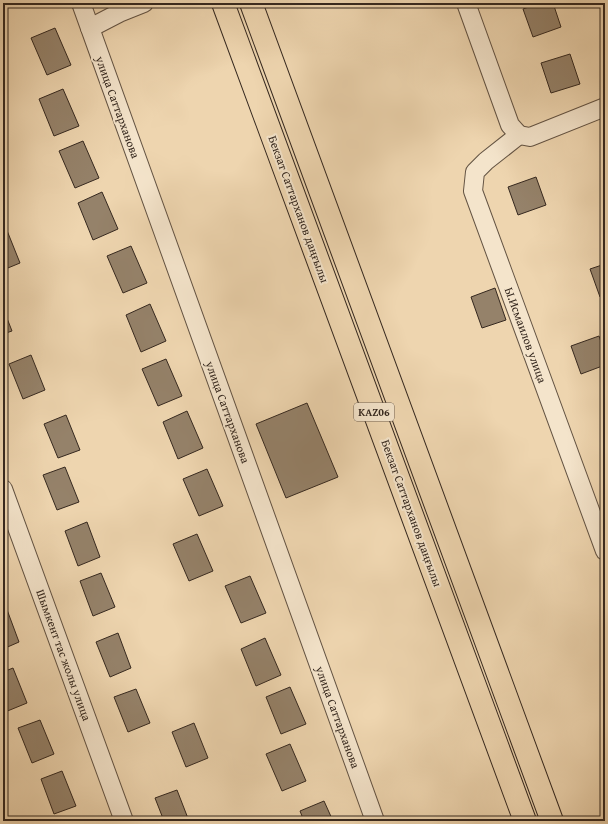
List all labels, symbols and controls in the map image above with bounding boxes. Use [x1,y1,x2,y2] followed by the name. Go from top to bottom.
[91,53,144,161] street label: улица Саттарханова
[264,133,334,285] street label: Бекзат Саттарханов даңғылы
[501,285,551,385] street label: Ы.Исмаилов улица
[201,358,254,466] street label: улица Саттарханова
[354,403,394,421] road number: KАZ06
[377,437,447,589] street label: Бекзат Саттарханов даңғылы
[32,587,96,723] street label: Шымкент тас жолы улица
[311,663,364,771] street label: улица Саттарханова

